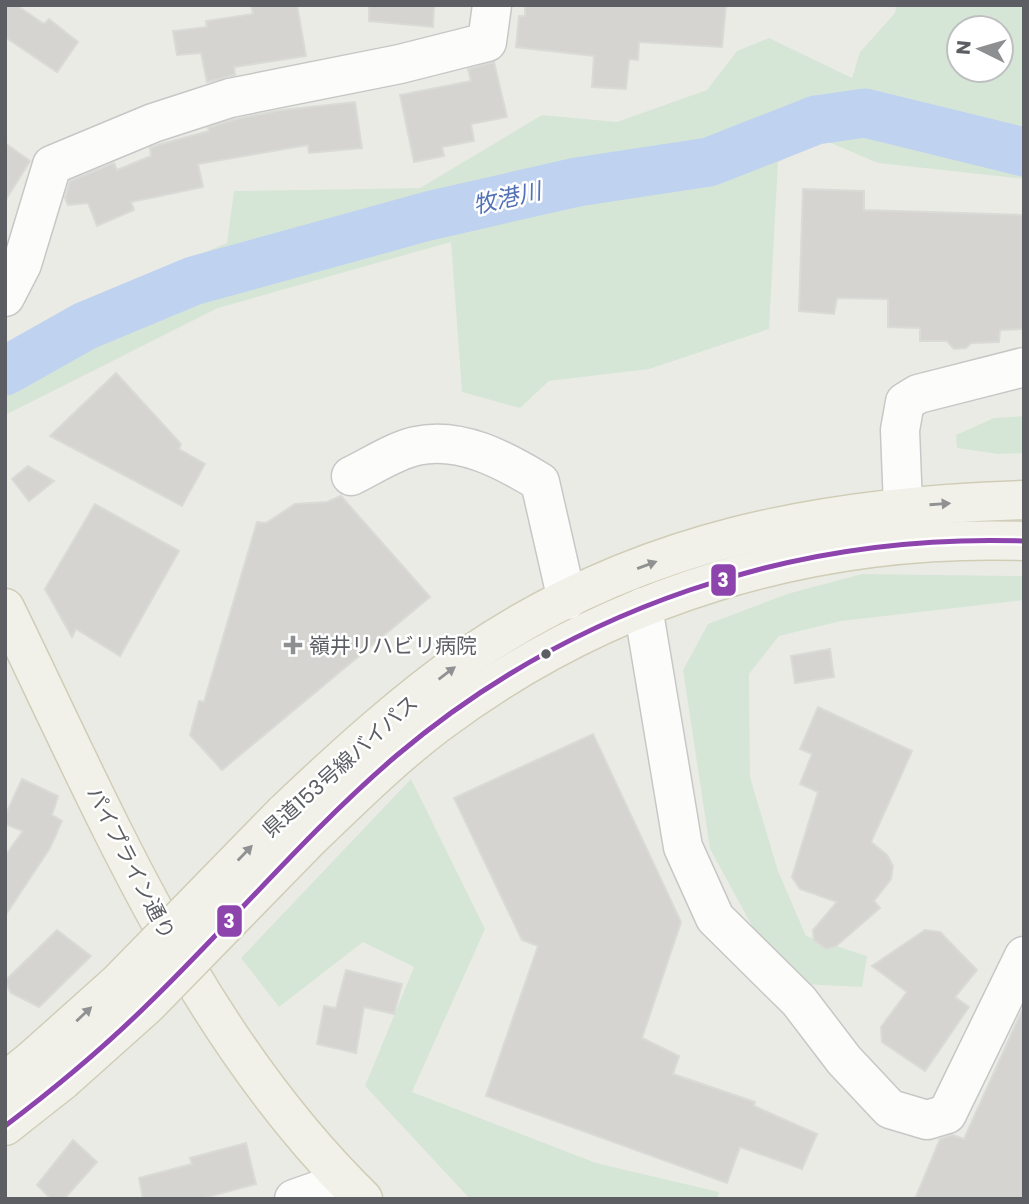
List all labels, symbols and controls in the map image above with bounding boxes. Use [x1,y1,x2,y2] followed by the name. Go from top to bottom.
[945,14,1015,84] north arrow
[949,39,978,56] text: N
[470,174,547,221] water label: 牧港川
[929,498,951,509] one-way arrow
[637,560,658,571] one-way arrow
[710,563,737,597] line badge: 3
[717,567,729,594] text: 3
[309,631,477,660] place label: 嶺井リハビリ病院
[283,635,303,655] marker: 嶺井リハビリ病院
[539,647,553,661] unlabelled marker
[438,665,456,680] one-way arrow
[256,688,424,844] street label: 県道153号線バイパス
[80,782,182,944] street label: パイプライン通り
[236,846,253,862] one-way arrow
[216,904,243,938] line badge: 3
[223,908,235,935] text: 3
[75,1007,92,1023] one-way arrow

